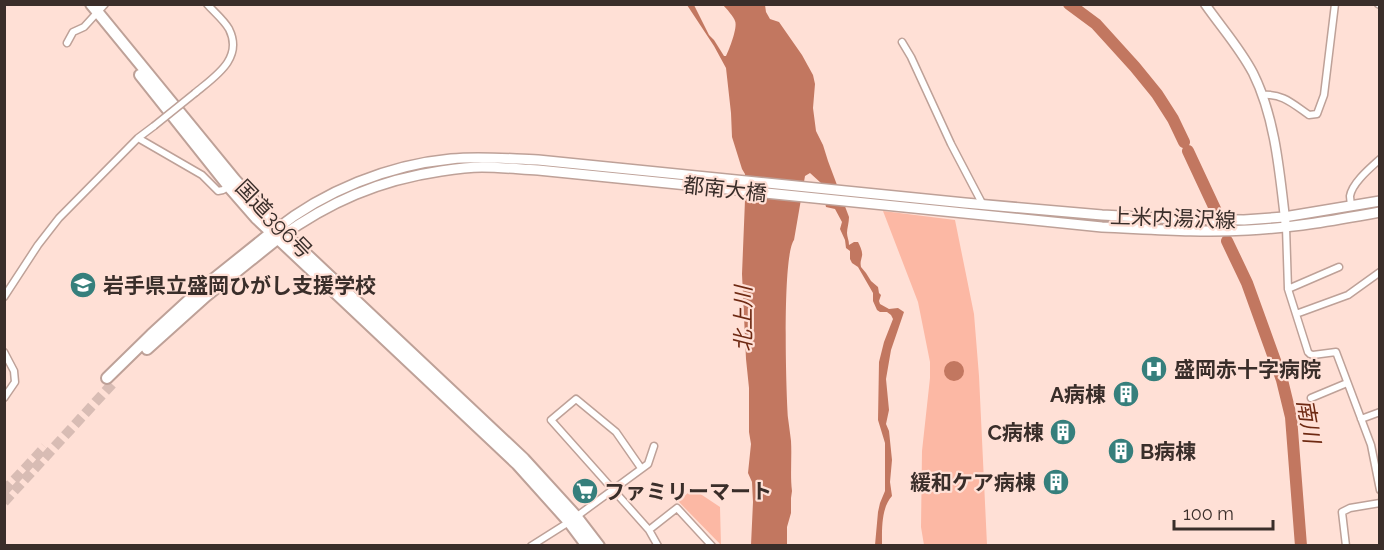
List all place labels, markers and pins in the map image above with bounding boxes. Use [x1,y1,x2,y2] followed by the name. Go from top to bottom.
[68,270,98,300] school or university icon: 岩手県立盛岡ひがし支援学校
[103,273,376,298] place label: 岩手県立盛岡ひがし支援学校
[1139,354,1169,384] hospital icon: 盛岡赤十字病院
[1174,357,1321,382] place label: 盛岡赤十字病院
[1111,379,1141,409] building icon: A病棟
[1050,382,1106,407] place label: A病棟
[1048,417,1078,447] building icon: C病棟
[988,420,1044,445] place label: C病棟
[1106,436,1136,466] building icon: B病棟
[1140,439,1196,464] place label: B病棟
[1041,467,1071,497] building icon: 緩和ケア病棟
[910,470,1036,495] place label: 緩和ケア病棟
[570,476,600,506] supermarket icon: ファミリーマート
[604,479,772,504] place label: ファミリーマート

